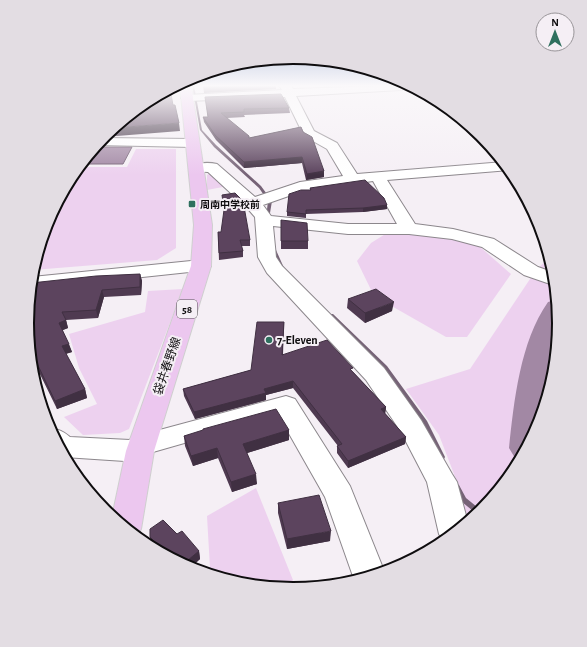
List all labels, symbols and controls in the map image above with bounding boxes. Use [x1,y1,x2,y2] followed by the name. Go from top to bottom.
[535,12,575,52] north arrow
[551,17,559,28] text: N
[187,199,197,209] marker: 周南中学校前
[200,199,260,210] place label: 周南中学校前
[177,300,197,318] road number: 58
[277,334,318,346] place label: 7-Eleven
[150,335,182,397] street label: 袋井春野線
[264,335,274,345] marker: 7-Eleven

